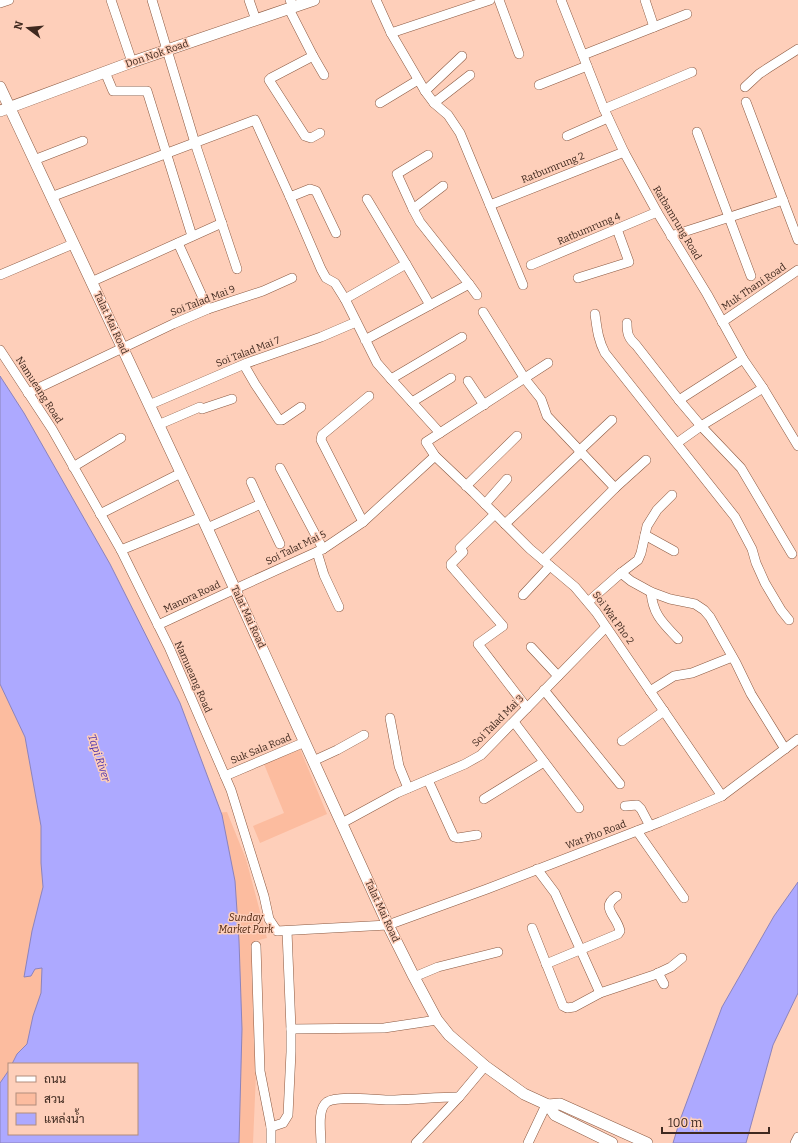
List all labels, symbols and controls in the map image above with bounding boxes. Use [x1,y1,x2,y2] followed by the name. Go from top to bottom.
[8,8,48,48] north arrow
[11,19,26,31] text: N
[124,38,190,70] street label: Don Nok Road
[520,150,586,186] street label: Ratbumrung 2
[650,184,704,262] street label: Ratbamrung Road
[556,210,622,248] street label: Ratbumrung 4
[720,261,789,313] street label: Muk Thani Road
[169,283,237,319] street label: Soi Talad Mai 9
[91,290,131,356] street label: Talat Mai Road
[214,334,282,370] street label: Soi Talad Mai 7
[13,354,65,426] street label: Namueang Road
[264,528,328,568] street label: Soi Talat Mai 5
[162,579,222,615] street label: Manora Road
[228,584,268,650] street label: Talat Mai Road
[590,589,636,647] street label: Soi Wat Pho 2
[172,639,214,715] street label: Namueang Road
[470,692,527,749] street label: Soi Talad Mai 3
[229,731,293,767] street label: Suk Sala Road
[85,733,113,784] water label: Tapi River
[564,818,628,852] street label: Wat Pho Road
[362,878,402,944] street label: Talat Mai Road
[219,912,274,936] park label: Sunday Market Park
[8,1063,138,1135] legend
[44,1072,67,1086] text: ถนน
[44,1092,65,1106] text: สวน
[44,1108,84,1126] text: แหล่งน้ำ
[662,1109,769,1135] scale bar
[668,1116,703,1130] text: 100 m

